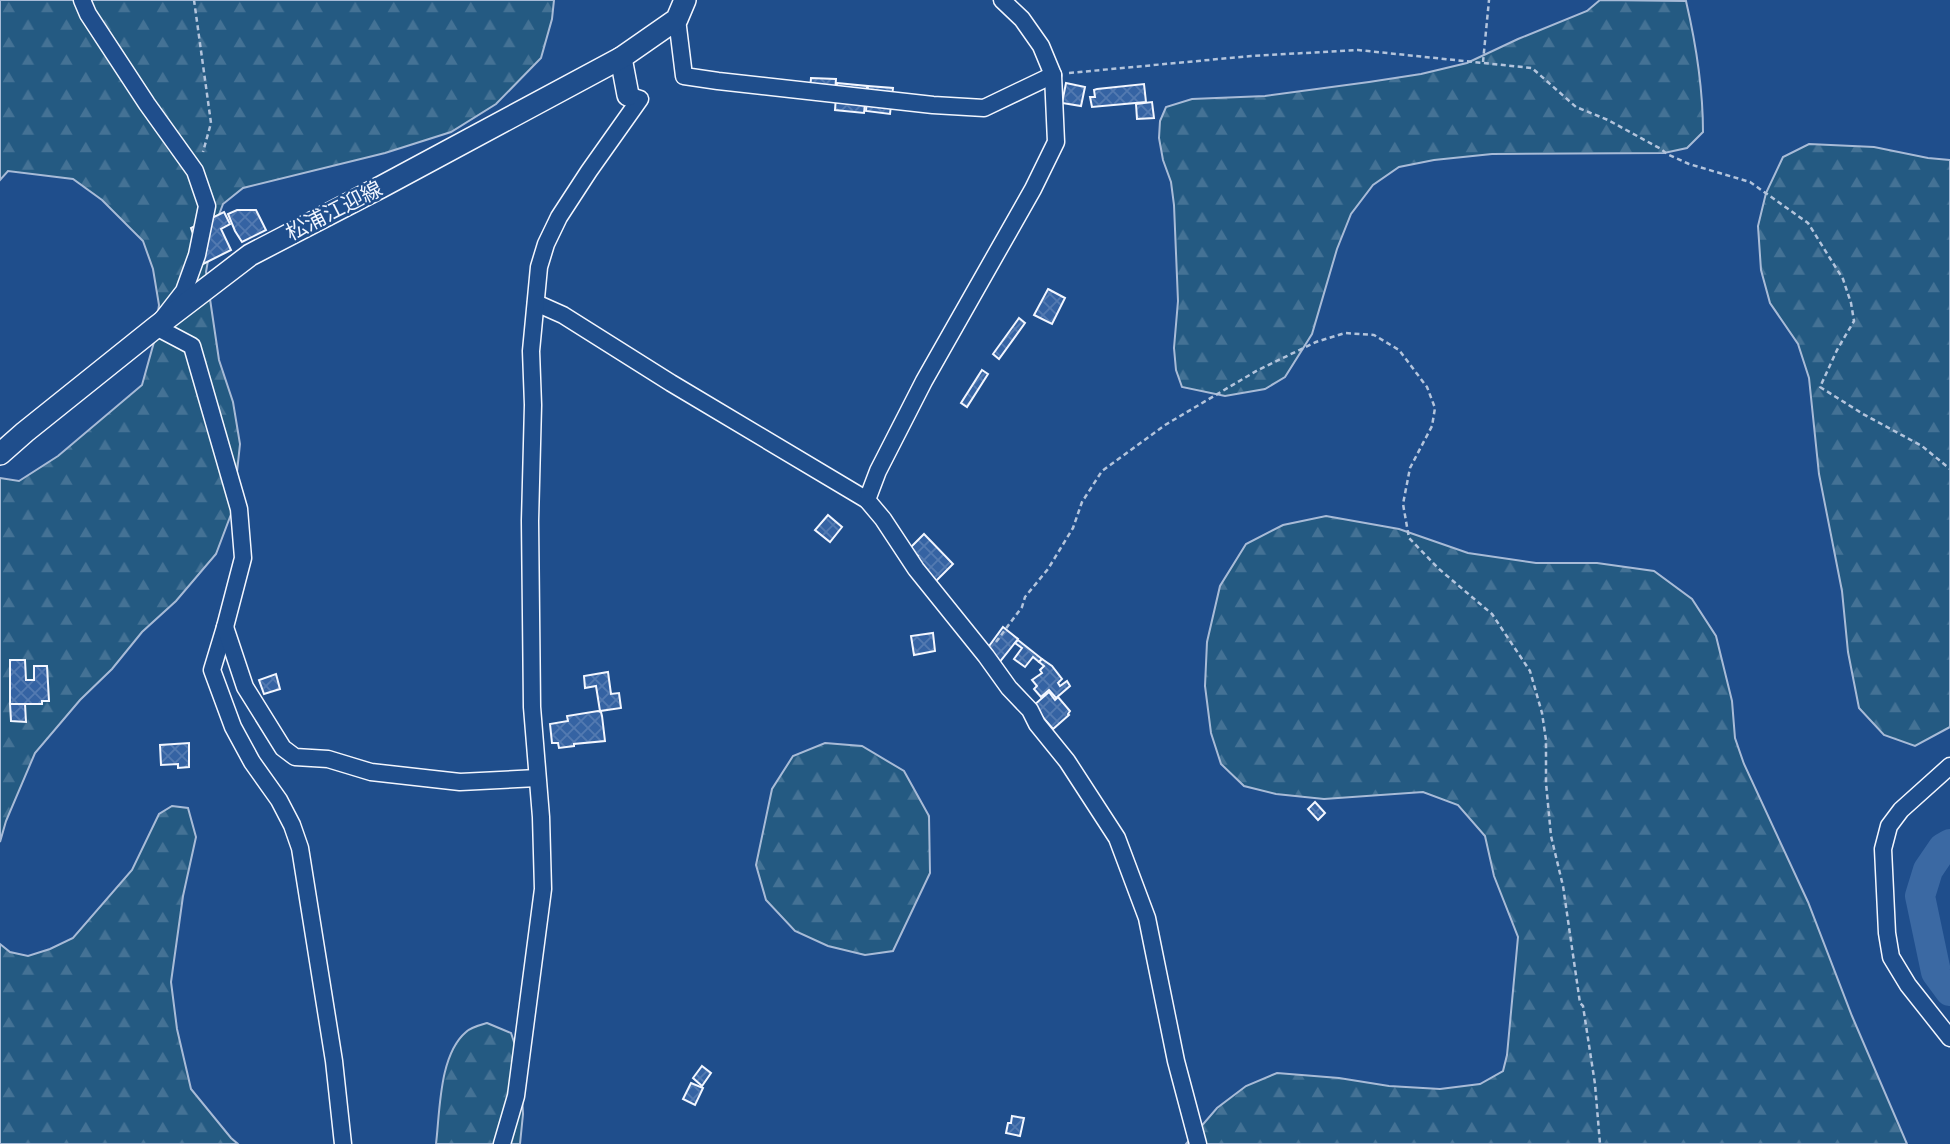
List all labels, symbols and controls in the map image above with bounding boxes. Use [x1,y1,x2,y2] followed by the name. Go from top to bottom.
[281,175,386,245] street label: 松浦江迎線

